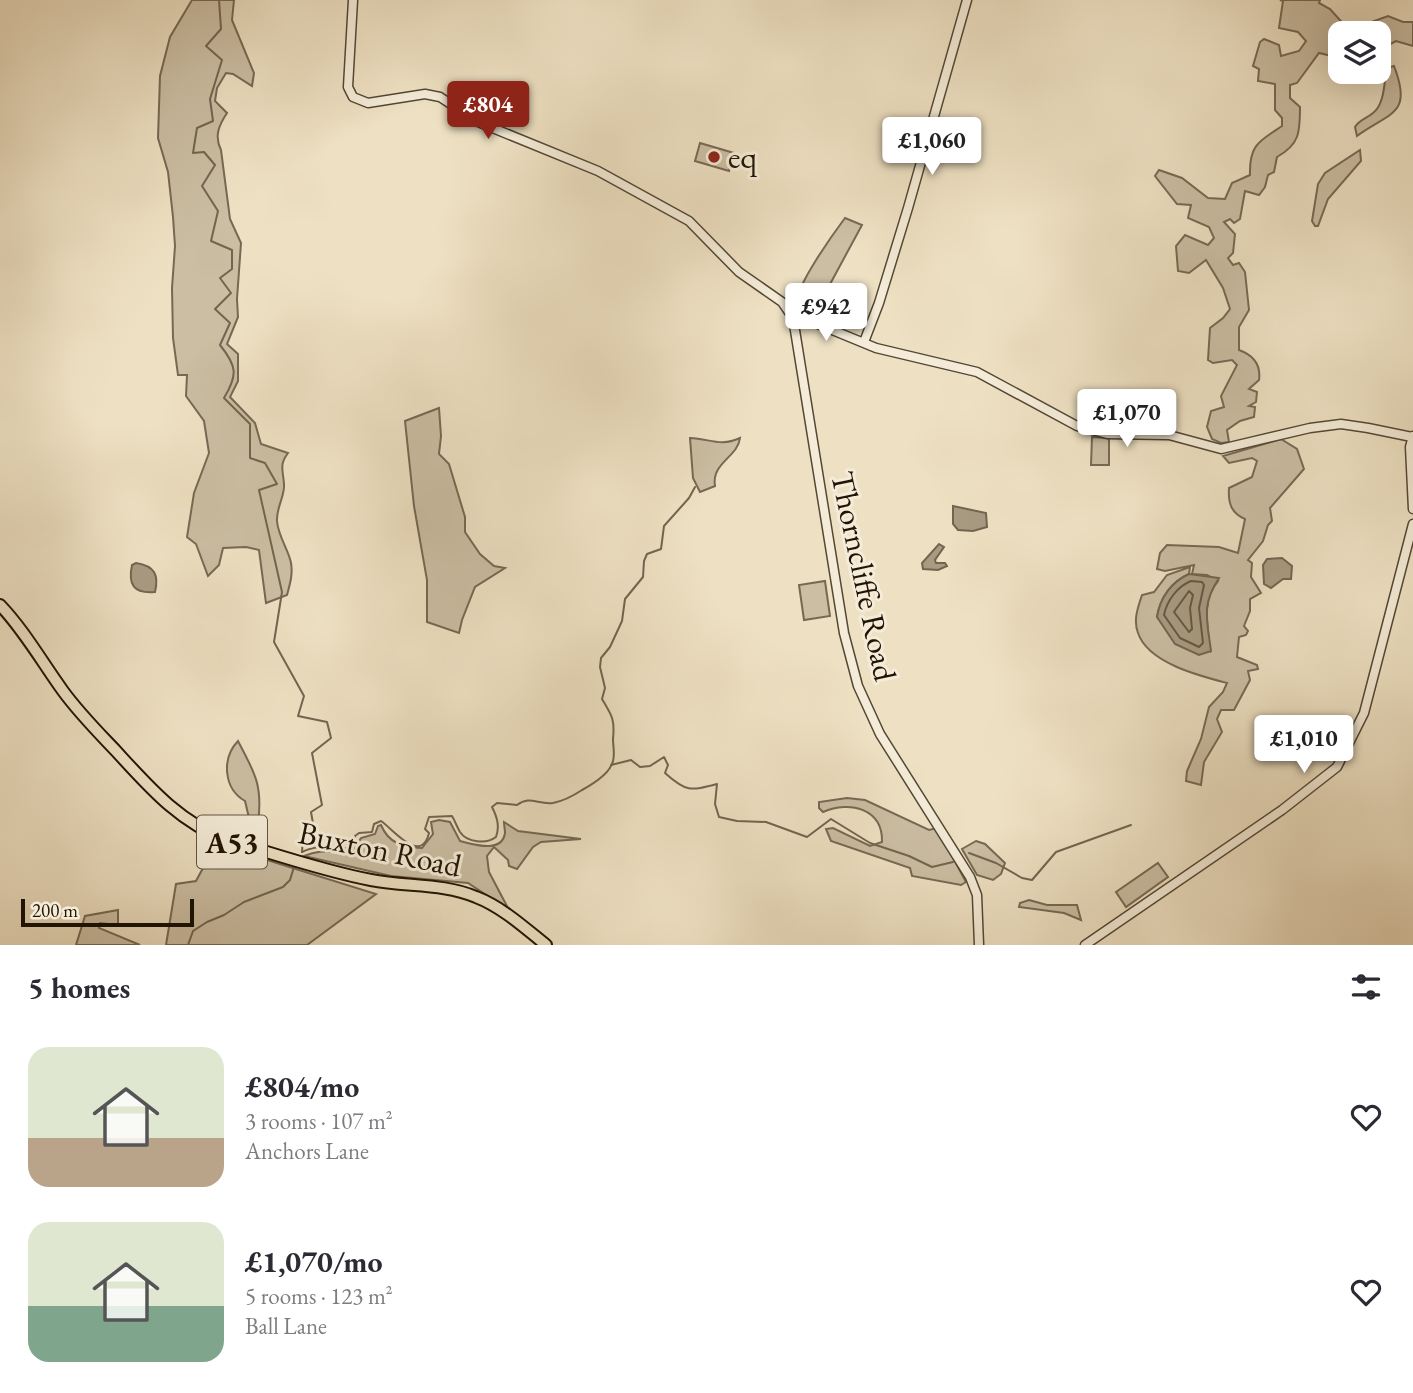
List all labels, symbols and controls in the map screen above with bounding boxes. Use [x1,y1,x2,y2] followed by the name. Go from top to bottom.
[1328,21,1391,84] map controls
[1328,21,1391,84] button: layers
[447,82,529,141] pin: £804
[463,89,513,119] text: £804
[875,118,989,177] pin: £1,060
[898,125,966,155] text: £1,060
[728,136,757,178] place label: eq
[706,149,722,165] marker: eq
[785,284,867,343] pin: £942
[801,291,851,321] text: £942
[1070,390,1184,449] pin: £1,070
[1093,397,1161,427] text: £1,070
[821,467,907,685] street label: Thorncliffe Road
[1247,716,1361,775] pin: £1,010
[1270,723,1338,753] text: £1,010
[295,811,466,887] street label: Buxton Road
[197,816,267,869] road number: A53
[21,896,194,928] scale bar
[32,898,78,923] text: 200 m
[28,968,130,1007] text: 5 homes
[1347,968,1385,1006] icon: filters
[245,1067,359,1106] text: £804/mo
[84,1075,168,1159] icon: home
[1347,1098,1385,1136] icon: heart
[245,1106,393,1136] text: 3 rooms · 107 m²
[245,1136,369,1166] text: Anchors Lane
[245,1242,383,1281] text: £1,070/mo
[84,1250,168,1334] icon: home
[1347,1273,1385,1311] icon: heart
[245,1281,393,1311] text: 5 rooms · 123 m²
[245,1311,327,1341] text: Ball Lane

